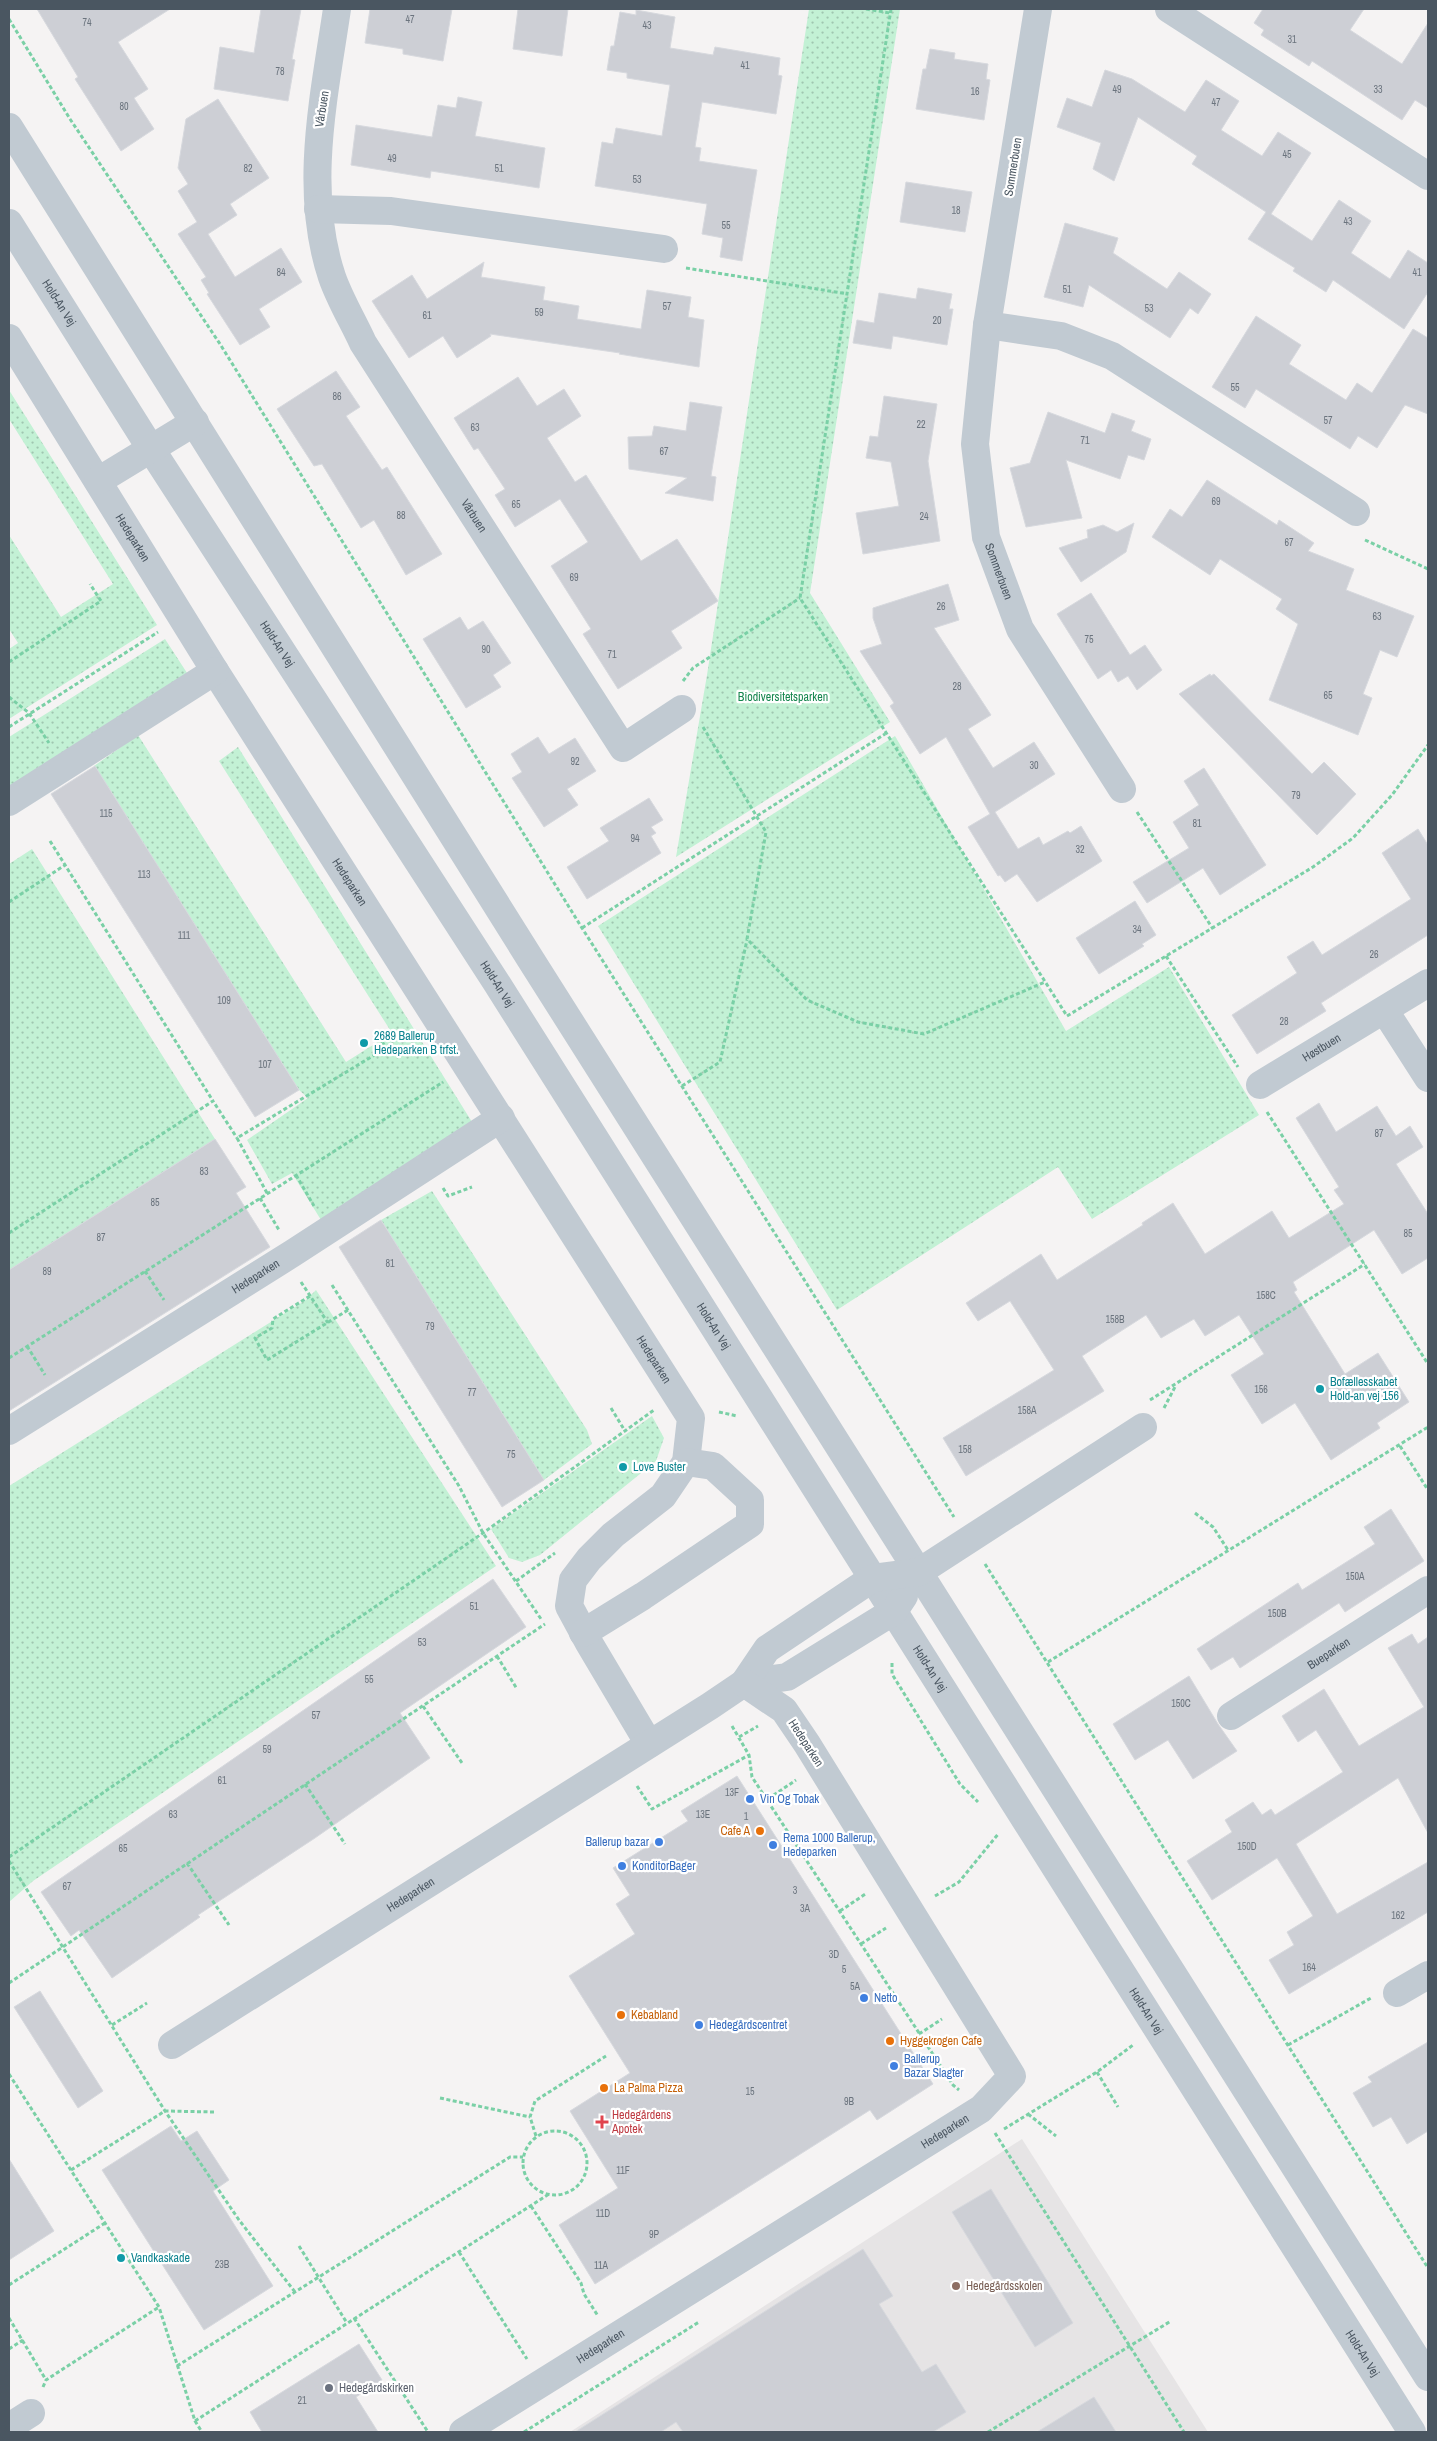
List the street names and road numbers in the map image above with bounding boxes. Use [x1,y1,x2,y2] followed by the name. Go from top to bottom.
[311,90,333,128] street label: Vårbuen
[1000,137,1026,197] street label: Sommerbuen
[38,276,80,329] street label: Hold-An Vej
[457,496,490,535] street label: Vårbuen
[112,511,154,565] street label: Hedeparken
[981,541,1016,602] street label: Sommerbuen
[256,618,298,670] street label: Hold-An Vej
[328,855,371,909] street label: Hedeparken
[476,958,518,1010] street label: Hold-An Vej
[1299,1030,1344,1065] street label: Høstbuen
[229,1255,283,1297] street label: Hedeparken
[693,1300,734,1353] street label: Hold-An Vej
[633,1333,675,1386] street label: Hedeparken
[1304,1634,1353,1673] street label: Bueparken
[909,1642,950,1695] street label: Hold-An Vej
[785,1716,827,1770] street label: Hedeparken
[384,1874,438,1916] street label: Hedeparken
[1125,1985,1167,2037] street label: Hold-An Vej
[918,2110,972,2152] street label: Hedeparken
[573,2325,627,2367] street label: Hedeparken
[1342,2327,1383,2380] street label: Hold-An Vej

